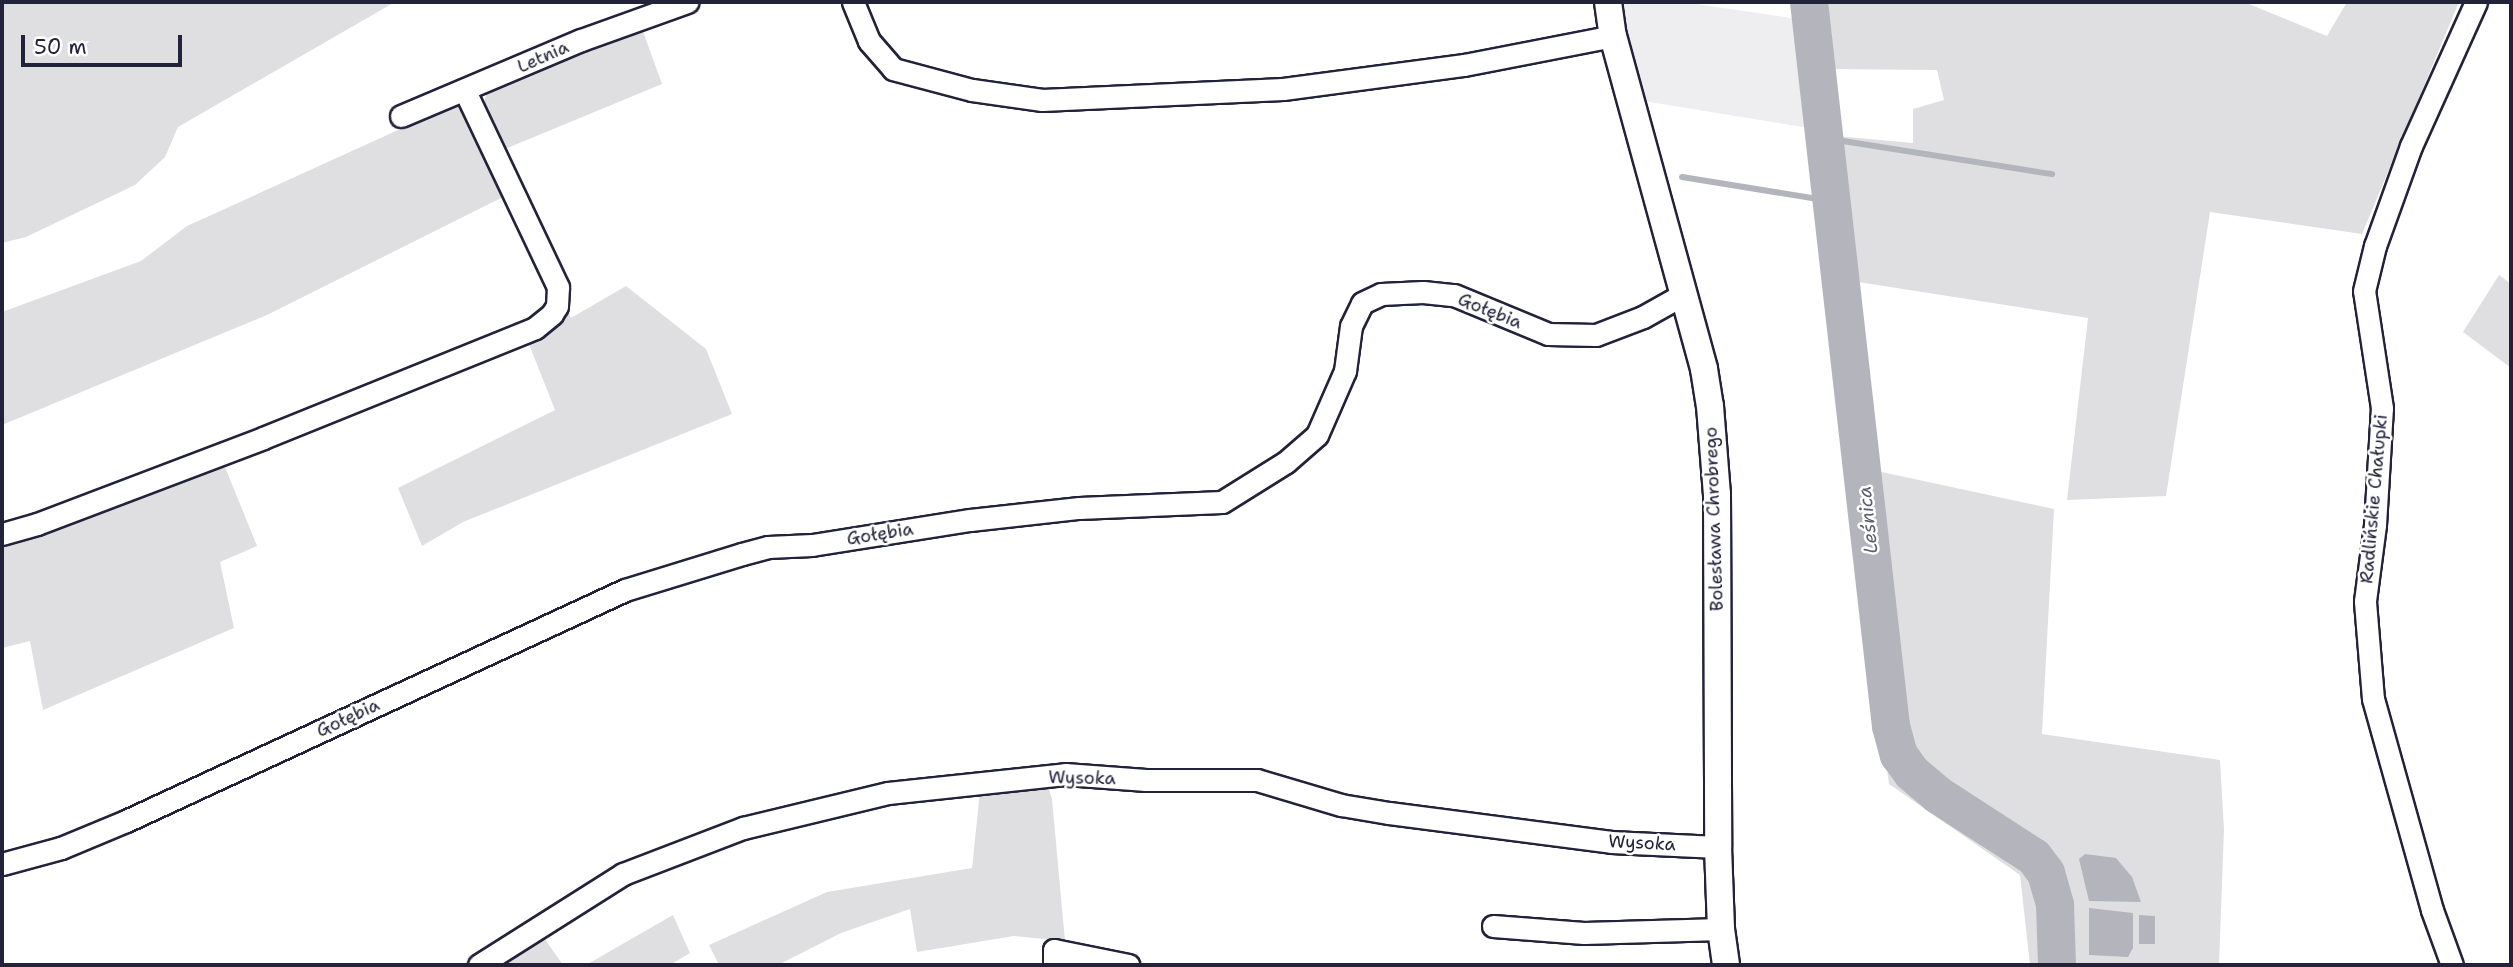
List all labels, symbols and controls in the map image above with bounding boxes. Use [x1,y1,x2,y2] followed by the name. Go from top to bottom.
[24,21,186,65] scale bar
[34,33,87,61] text: 50 m
[514,36,572,78] street label: Letnia
[1455,288,1525,334] street label: Gołębia
[2356,413,2392,585] street label: Radlińskie Chałupki
[1700,426,1728,612] street label: Bolesława Chrobrego
[1853,485,1883,555] water label: Leśnica
[845,518,915,550] street label: Gołębia
[313,694,383,742] street label: Gołębia
[1048,767,1116,789] street label: Wysoka
[1608,830,1676,856] street label: Wysoka

